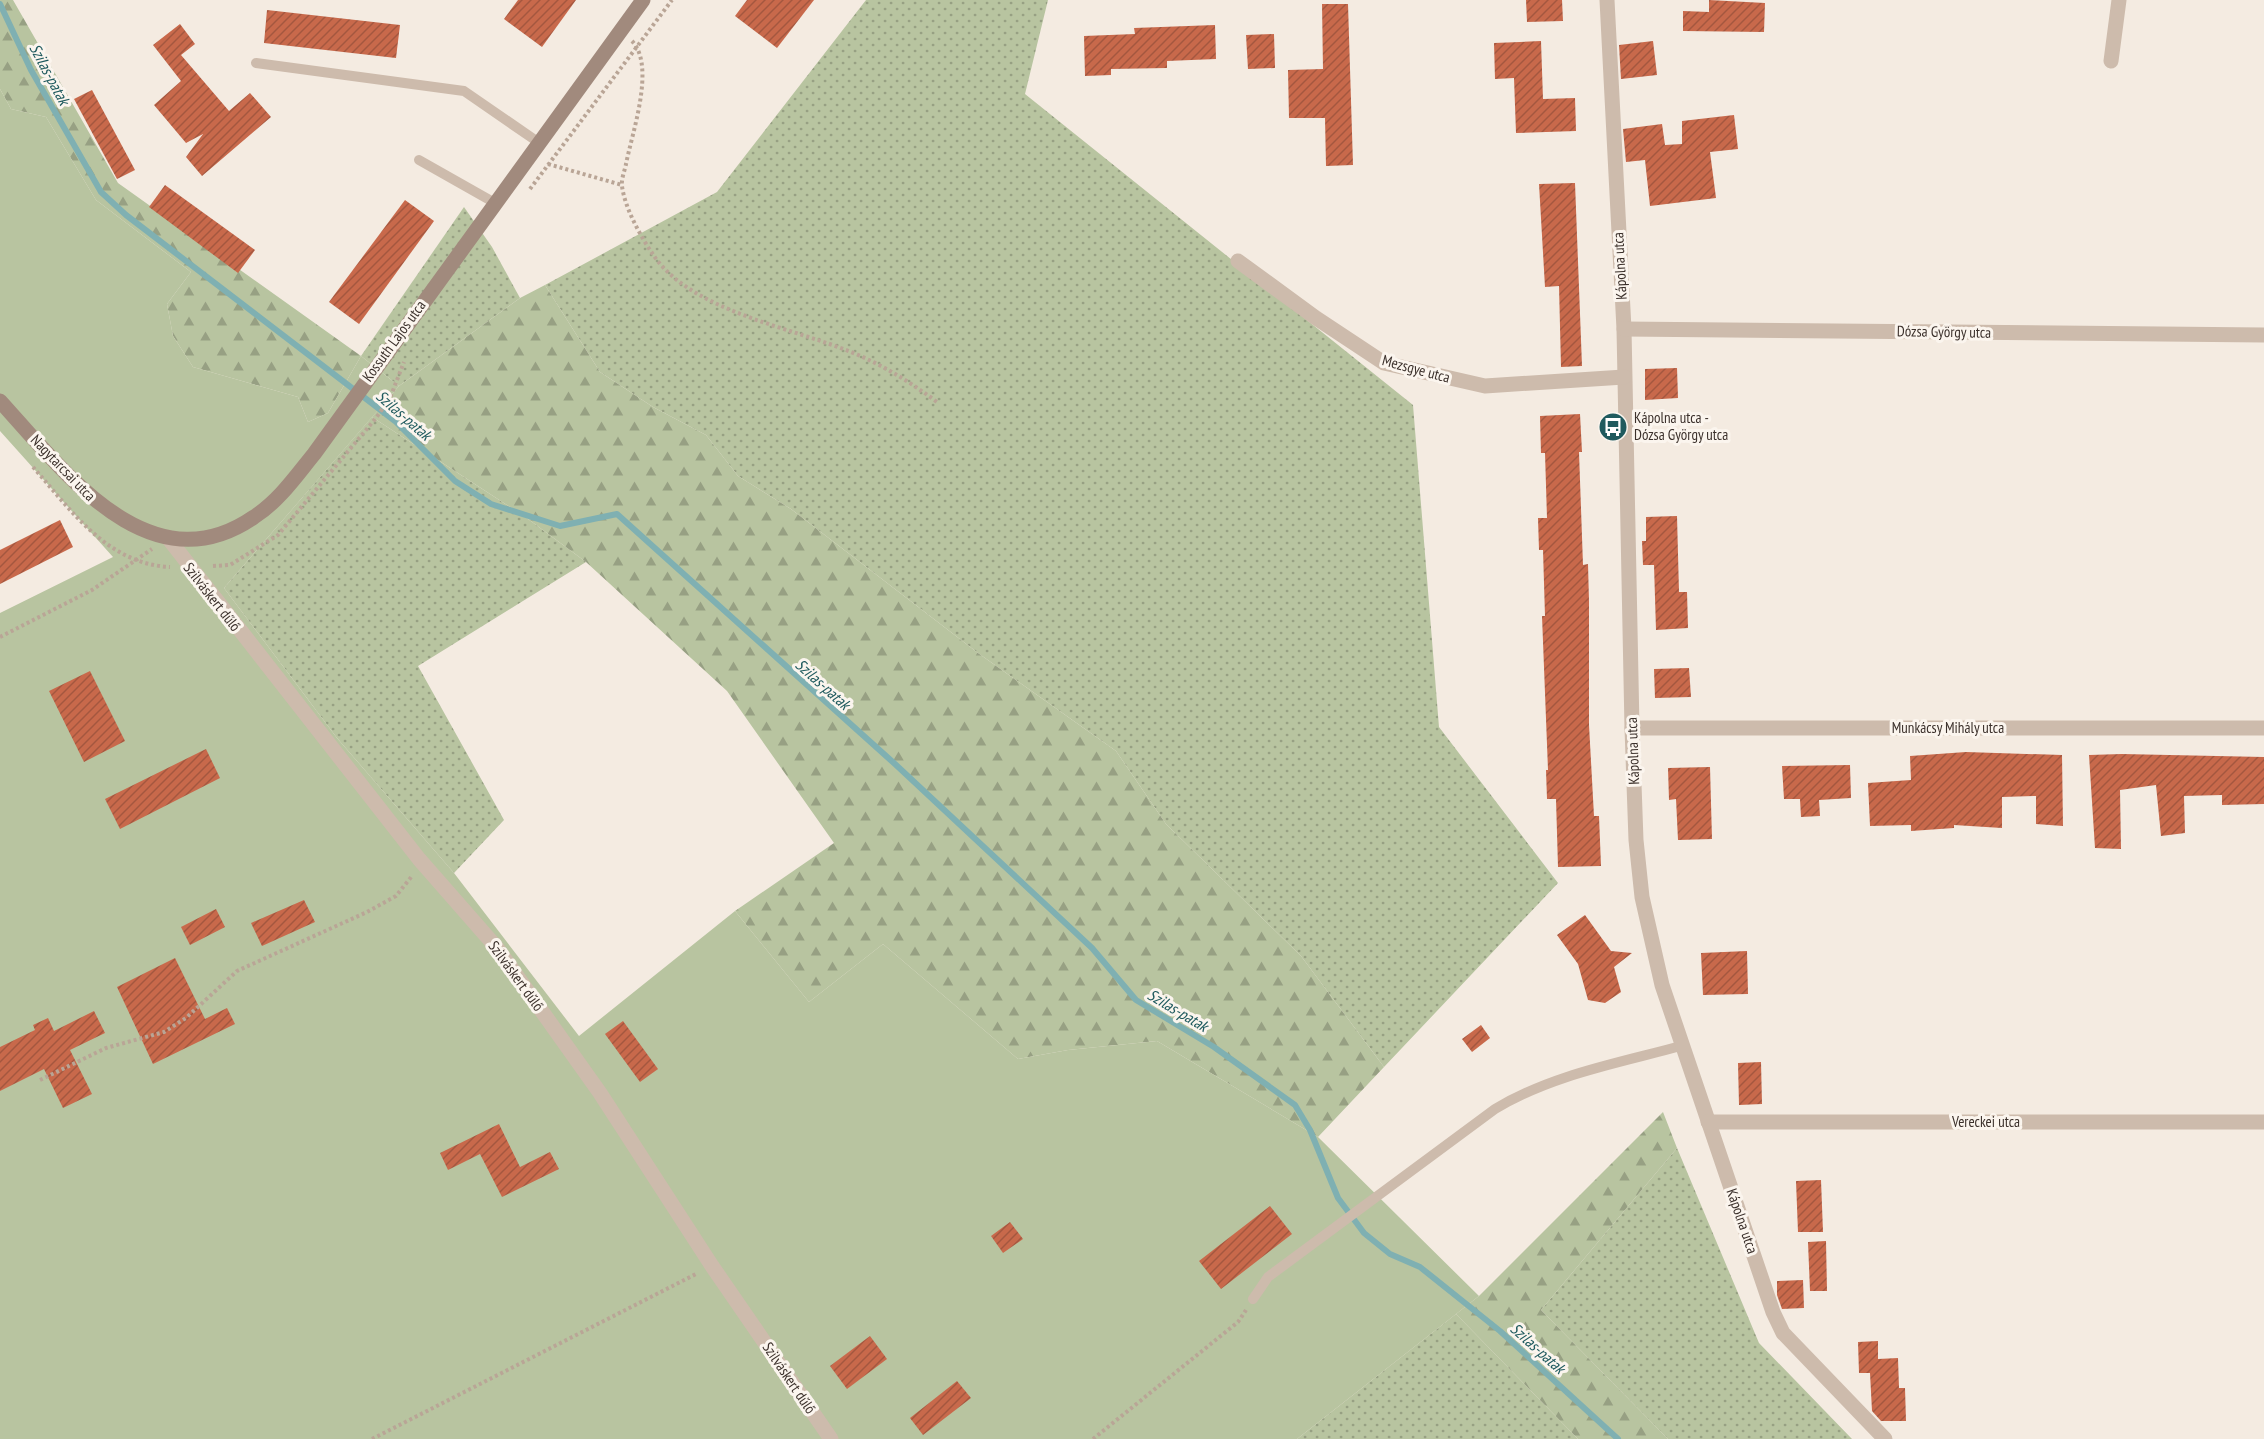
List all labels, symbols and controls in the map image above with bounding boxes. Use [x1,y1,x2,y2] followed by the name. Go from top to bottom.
[26,40,75,110] water label: Szilas-patak
[1608,232,1631,300] street label: Kápolna utca
[358,296,429,385] street label: Kossuth Lajos utca
[1897,321,1991,342] street label: Dózsa György utca
[1380,350,1452,387] street label: Mezsgye utca
[372,386,437,446] water label: Szilas-patak
[1634,408,1728,444] place label: Kápolna utca - Dózsa György utca
[1597,411,1629,443] bus stop icon: Kápolna utca - Dózsa György utca
[27,430,100,505] street label: Nagytarcsai utca
[180,558,245,635] street label: Szilváskert dűlő
[792,654,856,715] water label: Szilas-patak
[1622,717,1643,785] street label: Kápolna utca
[1892,718,2004,737] street label: Munkácsy Mihály utca
[485,937,548,1014] street label: Szilváskert dűlő
[1144,984,1213,1037] water label: Szilas-patak
[1951,1112,2020,1131] street label: Vereckei utca
[1722,1186,1762,1256] street label: Kápolna utca
[1507,1318,1571,1379] water label: Szilas-patak
[759,1338,820,1417] street label: Szilváskert dűlő

